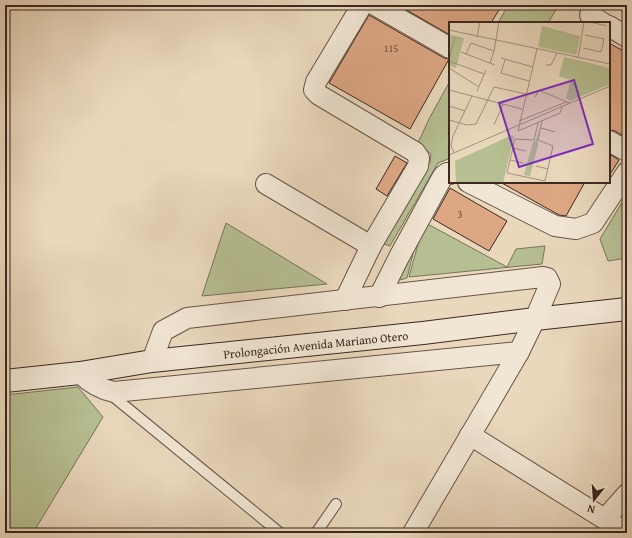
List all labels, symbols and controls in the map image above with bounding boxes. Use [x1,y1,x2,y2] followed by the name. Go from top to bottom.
[449,22,610,183] inset map
[384,41,398,56] house number: 115
[458,207,463,222] house number: 3
[223,326,409,362] street label: Prolongación Avenida Mariano Otero
[574,480,614,520] north arrow
[585,501,597,518] text: N

